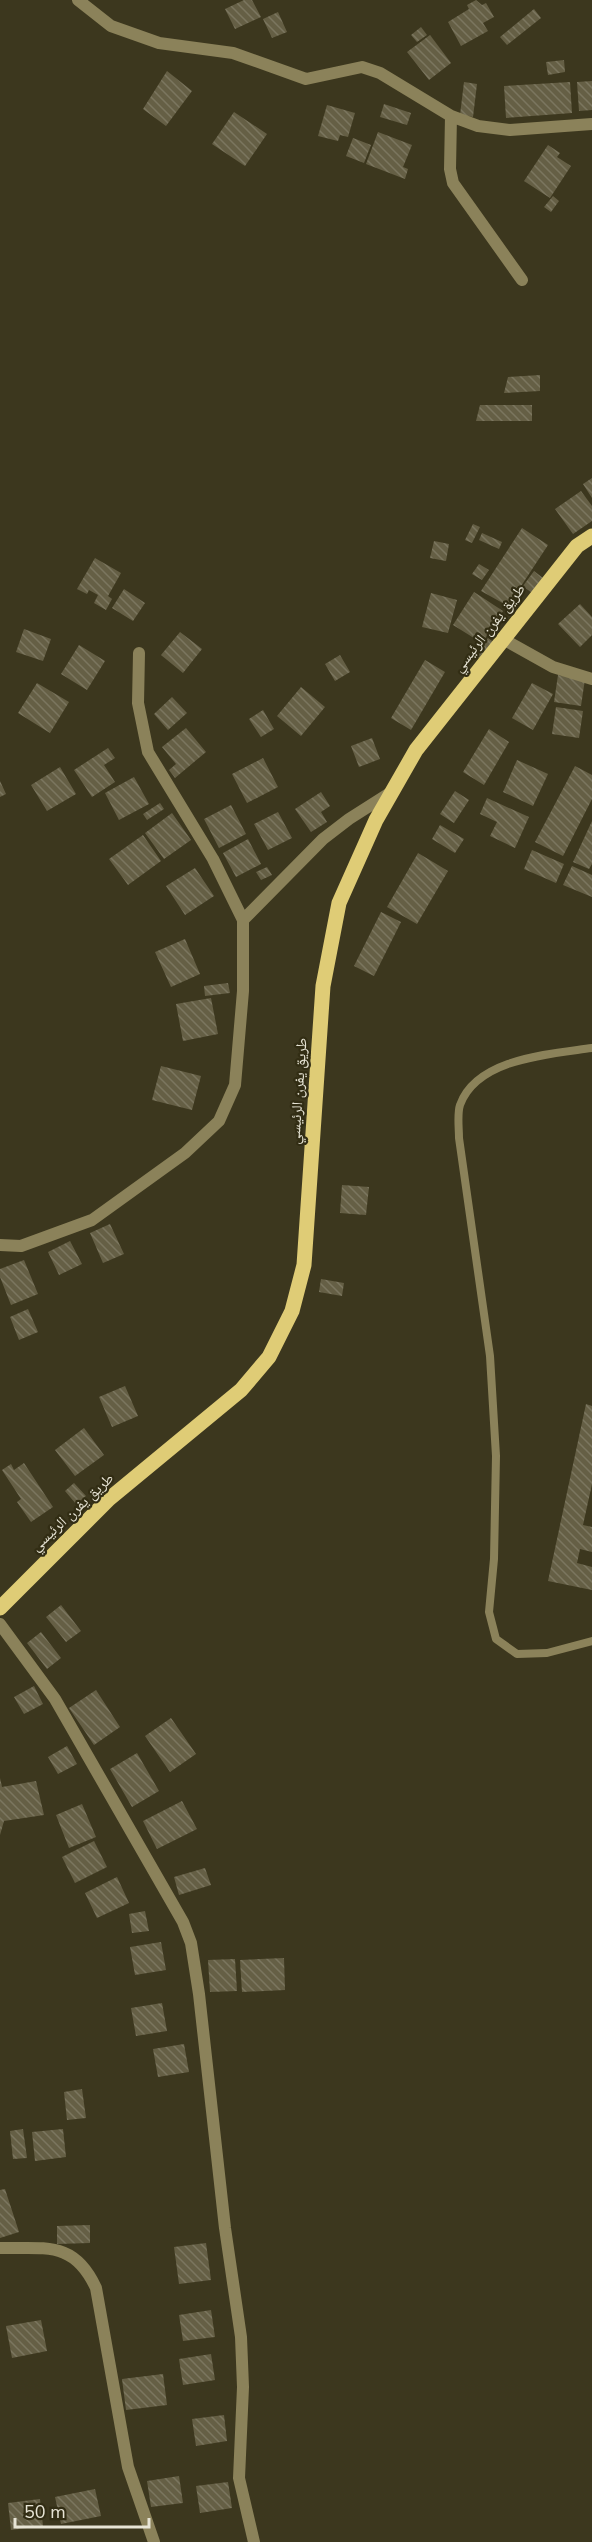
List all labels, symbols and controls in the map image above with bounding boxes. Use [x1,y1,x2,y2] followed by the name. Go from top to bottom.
[448,580,531,677] street label: طريق يفرن الرئيسي
[284,1037,314,1145] street label: طريق يفرن الرئيسي
[26,1468,119,1557] street label: طريق يفرن الرئيسي
[15,2491,148,2529] scale bar
[24,2500,66,2524] text: 50 m

